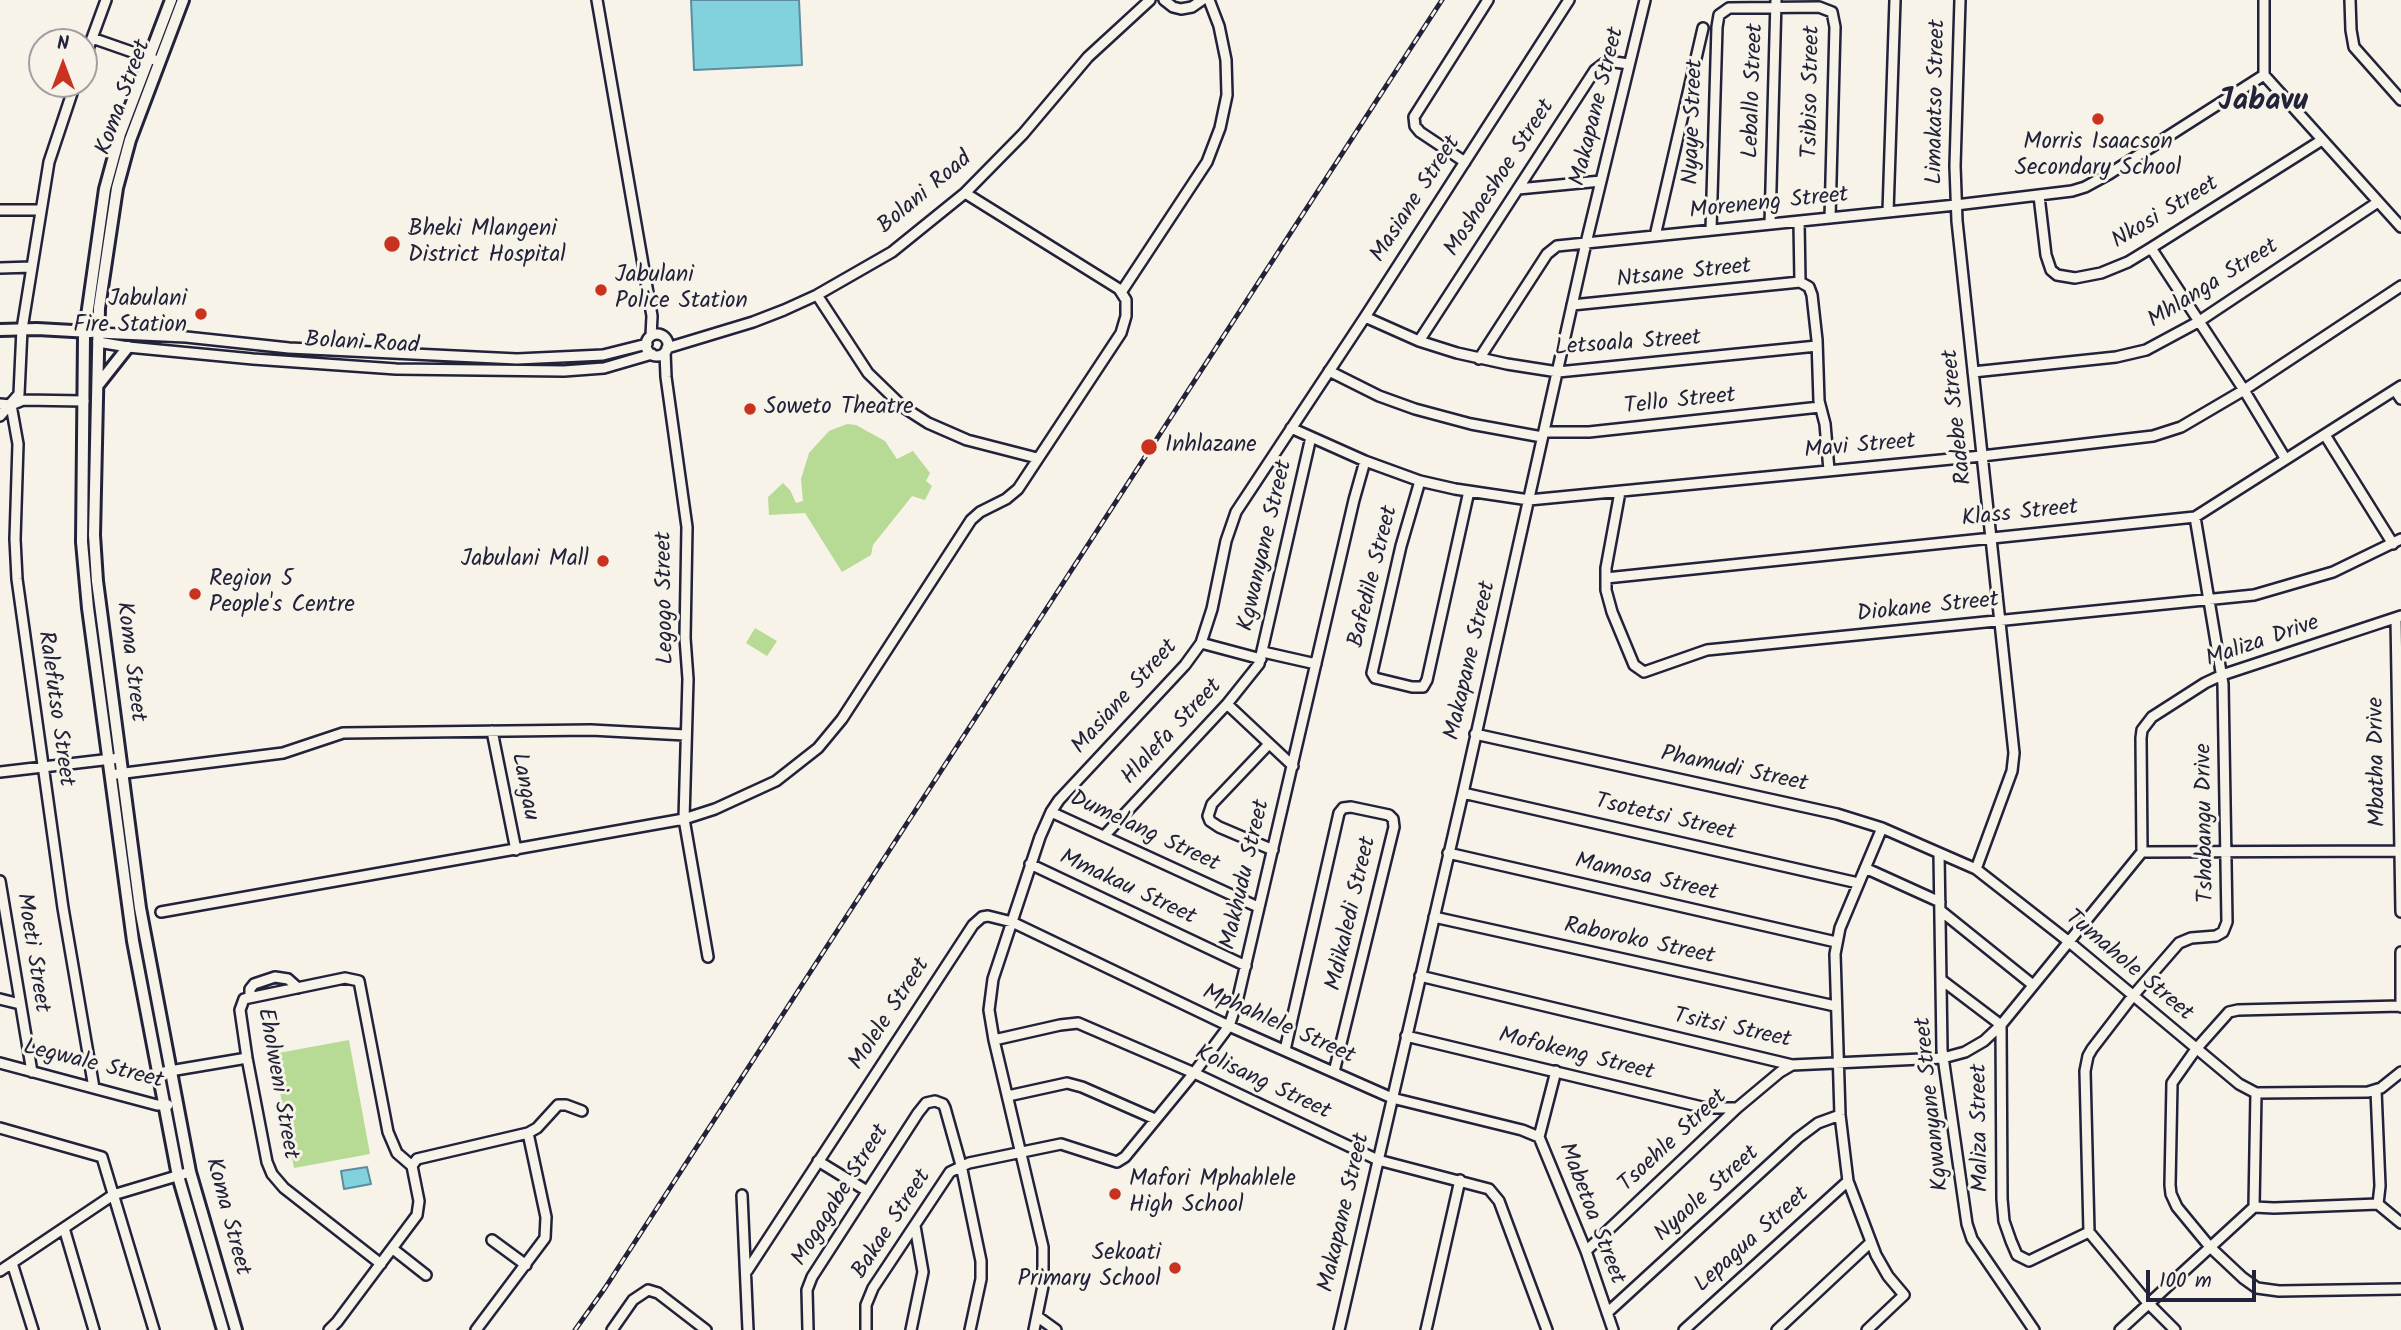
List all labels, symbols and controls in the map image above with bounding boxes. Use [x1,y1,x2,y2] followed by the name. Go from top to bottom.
[1923,19,1953,185] street label: Limakatso Street
[1739,23,1771,159] street label: Leballo Street
[1566,25,1632,189] street label: Makapane Street
[1798,25,1828,159] street label: Tsibiso Street
[28,28,98,98] north arrow
[57,29,69,59] text: N
[91,37,159,159] street label: Koma Street
[1679,59,1711,185] street label: Nyaye Street
[2218,86,2308,122] district label: Jabavu
[1440,95,1562,263] street label: Moshoeshoe Street
[2090,111,2106,127] marker: Morris Isaacson Secondary School
[2015,130,2181,184] place label: Morris Isaacson Secondary School
[1366,132,1468,268] street label: Masiane Street
[873,147,979,241] street label: Bolani Road
[2108,171,2224,257] street label: Nkosi Street
[1688,183,1850,227] street label: Moreneng Street
[408,217,566,271] place label: Bheki Mlangeni District Hospital
[382,234,402,254] marker: Bheki Mlangeni District Hospital
[2144,234,2284,336] street label: Mhlanga Street
[1615,254,1753,296] street label: Ntsane Street
[615,263,748,317] place label: Jabulani Police Station
[593,282,609,298] marker: Jabulani Police Station
[73,287,187,341] place label: Jabulani Fire Station
[193,306,209,322] marker: Jabulani Fire Station
[1554,326,1702,364] street label: Letsoala Street
[304,328,420,362] street label: Bolani Road
[1938,348,1980,486] street label: Radebe Street
[1623,383,1737,423] street label: Tello Street
[764,395,914,423] place label: Soweto Theatre
[742,401,758,417] marker: Soweto Theatre
[1803,429,1917,467] street label: Mavi Street
[1165,433,1257,461] place label: Inhlazane
[1139,437,1159,457] marker: Inhlazane
[1234,458,1300,634] street label: Kgwanyane Street
[1960,495,2080,535] street label: Klass Street
[1344,503,1406,651] street label: Bafedile Street
[652,531,682,665] street label: Legogo Street
[461,547,589,575] place label: Jabulani Mall
[595,553,611,569] marker: Jabulani Mall
[209,567,355,621] place label: Region 5 People's Centre
[1440,579,1504,743] street label: Makapane Street
[187,586,203,602] marker: Region 5 People's Centre
[1856,588,2000,630] street label: Diokane Street
[108,600,150,724] street label: Koma Street
[2203,611,2323,675] street label: Maliza Drive
[29,630,79,788] street label: Ralefutso Street
[1067,635,1185,761] street label: Masiane Street
[1117,674,1229,792] street label: Hlalefa Street
[2364,697,2394,827] street label: Mbatha Drive
[1658,742,1810,800] street label: Phamudi Street
[2192,743,2222,903] street label: Tshabangu Drive
[503,751,543,823] street label: Langau
[1065,786,1223,880] street label: Dumelang Street
[1592,789,1738,849] street label: Tsotetsi Street
[1216,797,1278,953] street label: Makhudu Street
[1322,834,1384,994] street label: Mdikaledi Street
[1054,845,1200,933] street label: Mmakau Street
[1572,849,1720,909] street label: Mamosa Street
[8,891,54,1015] street label: Moeti Street
[2058,905,2198,1029] street label: Tumahole Street
[1561,914,1717,972] street label: Raboroko Street
[845,954,937,1076] street label: Molele Street
[1197,980,1359,1072] street label: Mphahlele Street
[1671,1004,1793,1056] street label: Tsitsi Street
[249,1006,303,1162] street label: Eholweni Street
[1911,1016,1957,1192] street label: Kgwanyane Street
[1495,1023,1657,1089] street label: Mofokeng Street
[20,1035,166,1097] street label: Legwale Street
[1190,1041,1334,1127] street label: Kolisang Street
[1967,1064,1997,1192] street label: Maliza Street
[1614,1085,1734,1199] street label: Tsoehle Street
[787,1120,897,1272] street label: Mogagabe Street
[1314,1131,1378,1295] street label: Makapane Street
[1550,1139,1630,1289] street label: Mabetoa Street
[1650,1141,1766,1249] street label: Nyaole Street
[197,1155,255,1279] street label: Koma Street
[847,1165,939,1285] street label: Bakae Street
[1129,1167,1296,1221] place label: Mafori Mphahlele High School
[1690,1182,1816,1300] street label: Lepagua Street
[1107,1186,1123,1202] marker: Mafori Mphahlele High School
[1017,1241,1161,1295] place label: Sekoati Primary School
[2149,1256,2259,1300] scale bar
[1167,1260,1183,1276] marker: Sekoati Primary School
[2159,1265,2212,1298] text: 100 m

